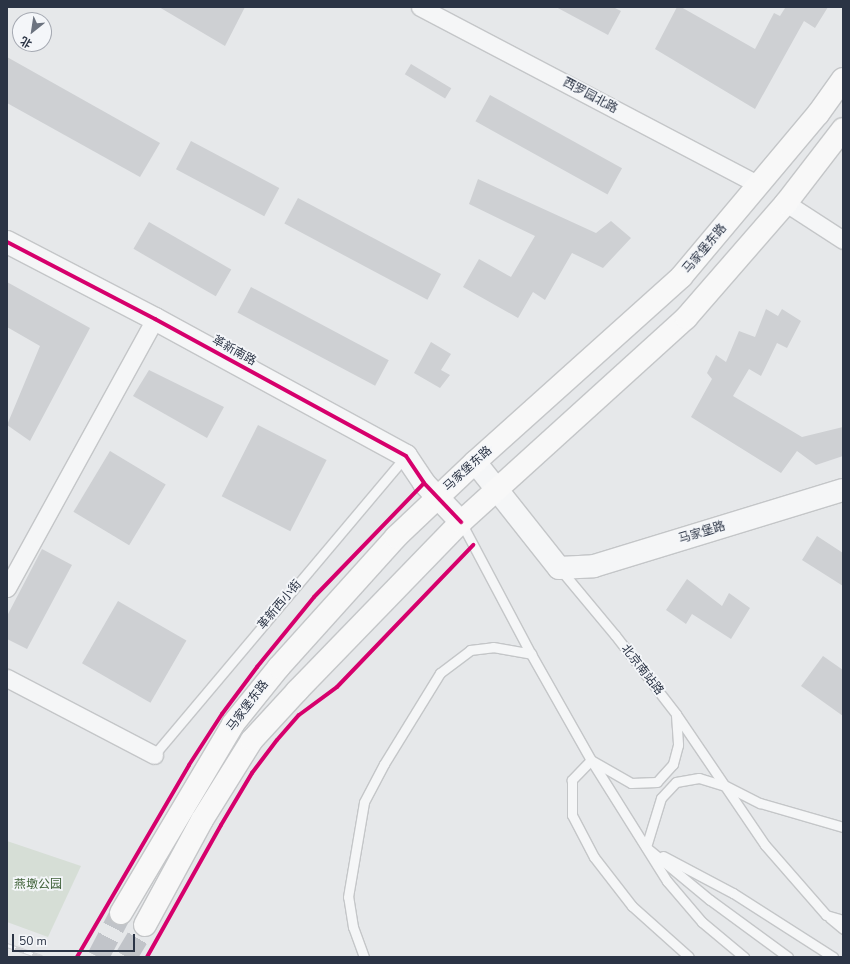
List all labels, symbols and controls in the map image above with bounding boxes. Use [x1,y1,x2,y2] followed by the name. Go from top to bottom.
[12,12,52,52] north arrow
[18,33,35,51] text: 北
[560,76,620,116] street label: 西罗园北路
[680,221,730,277] street label: 马家堡东路
[210,333,258,369] street label: 革新南路
[441,444,495,494] street label: 马家堡东路
[677,519,727,547] street label: 马家堡路
[255,577,305,633] street label: 革新西小街
[618,642,666,698] street label: 北京南站路
[224,678,272,734] street label: 马家堡东路
[14,878,62,892] park label: 燕墩公园
[14,926,137,952] scale bar
[19,933,47,949] text: 50 m

